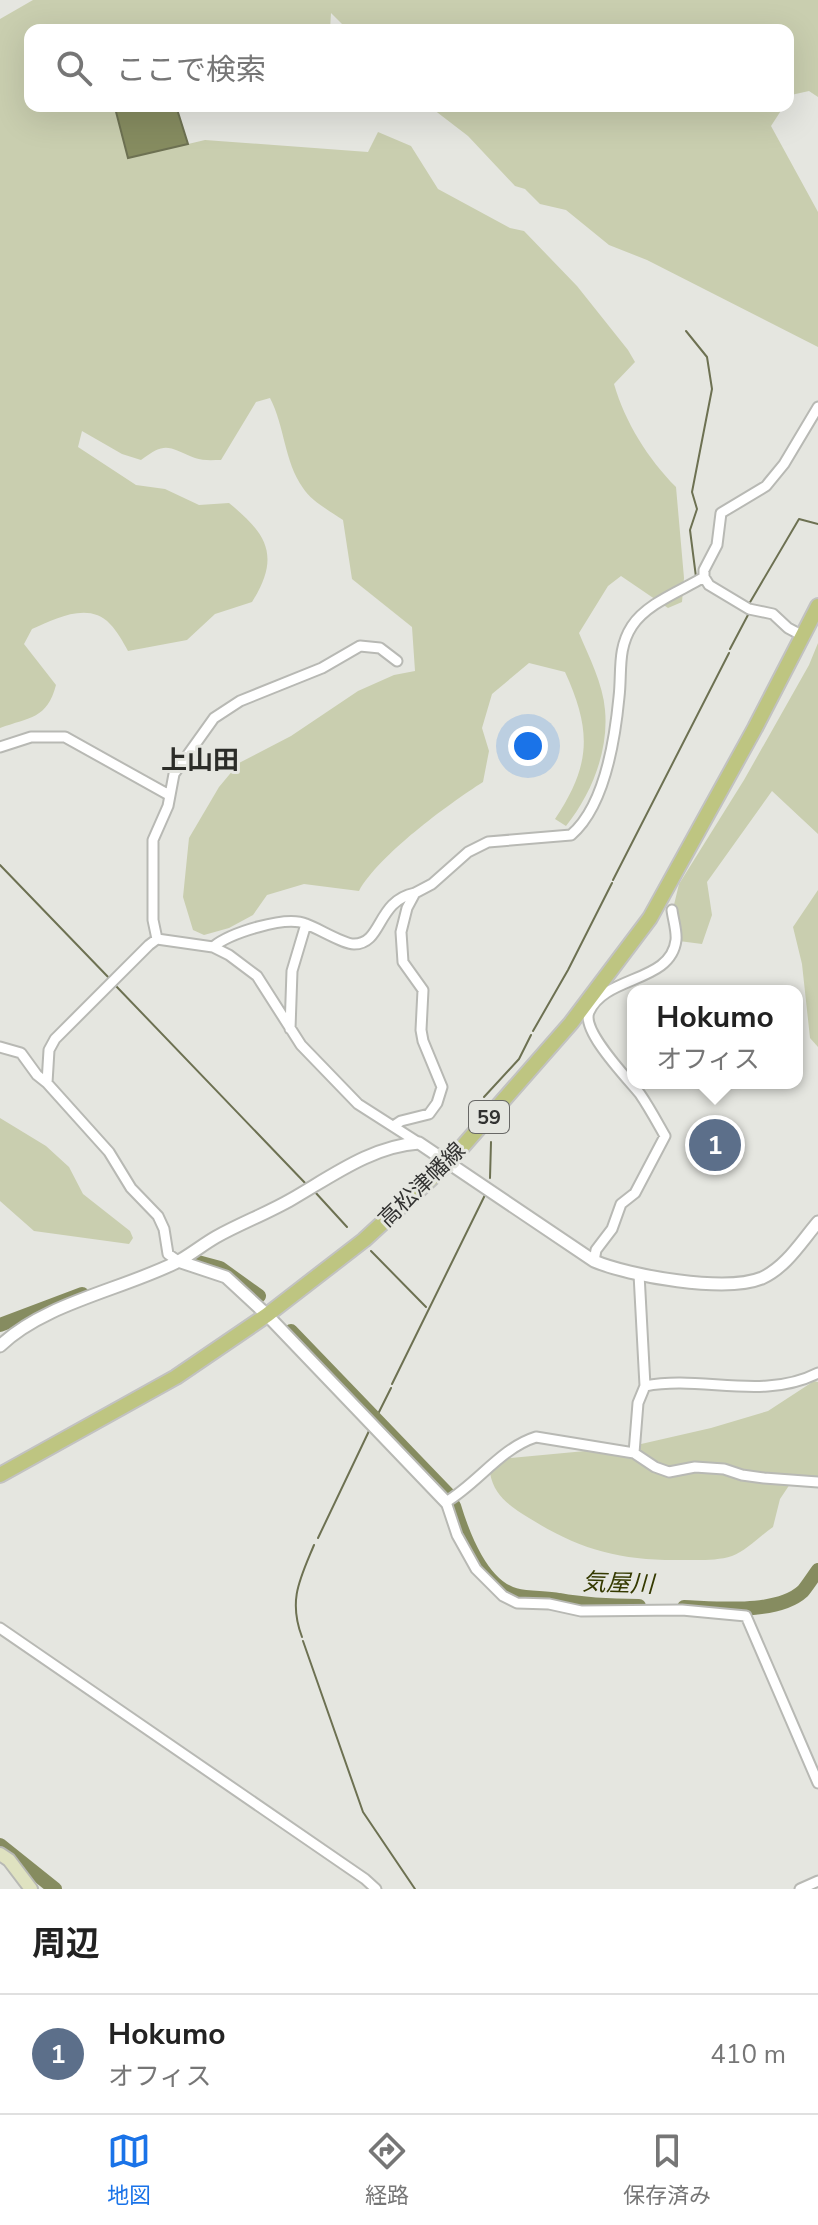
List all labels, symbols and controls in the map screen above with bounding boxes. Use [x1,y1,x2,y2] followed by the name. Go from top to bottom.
[24,24,794,112] search box
[52,46,96,90] icon: search
[116,50,266,91] text: ここで検索
[508,726,548,766] your location
[161,743,239,778] district label: 上山田
[627,985,803,1089] popup
[656,997,774,1038] text: Hokumo
[656,1042,760,1077] text: オフィス
[469,1101,509,1133] road number: 59
[689,1115,741,1175] pin: 1
[372,1136,472,1234] street label: 高松津幡線
[581,1566,658,1600] water label: 気屋川
[32,1921,100,1967] text: 周辺
[108,2014,226,2055] text: Hokumo
[50,2037,66,2072] text: 1
[710,2037,786,2072] text: 410 m
[108,2059,211,2094] text: オフィス
[107,2129,151,2211] tab: 地図
[365,2129,409,2211] tab: 経路
[623,2129,711,2211] tab: 保存済み

